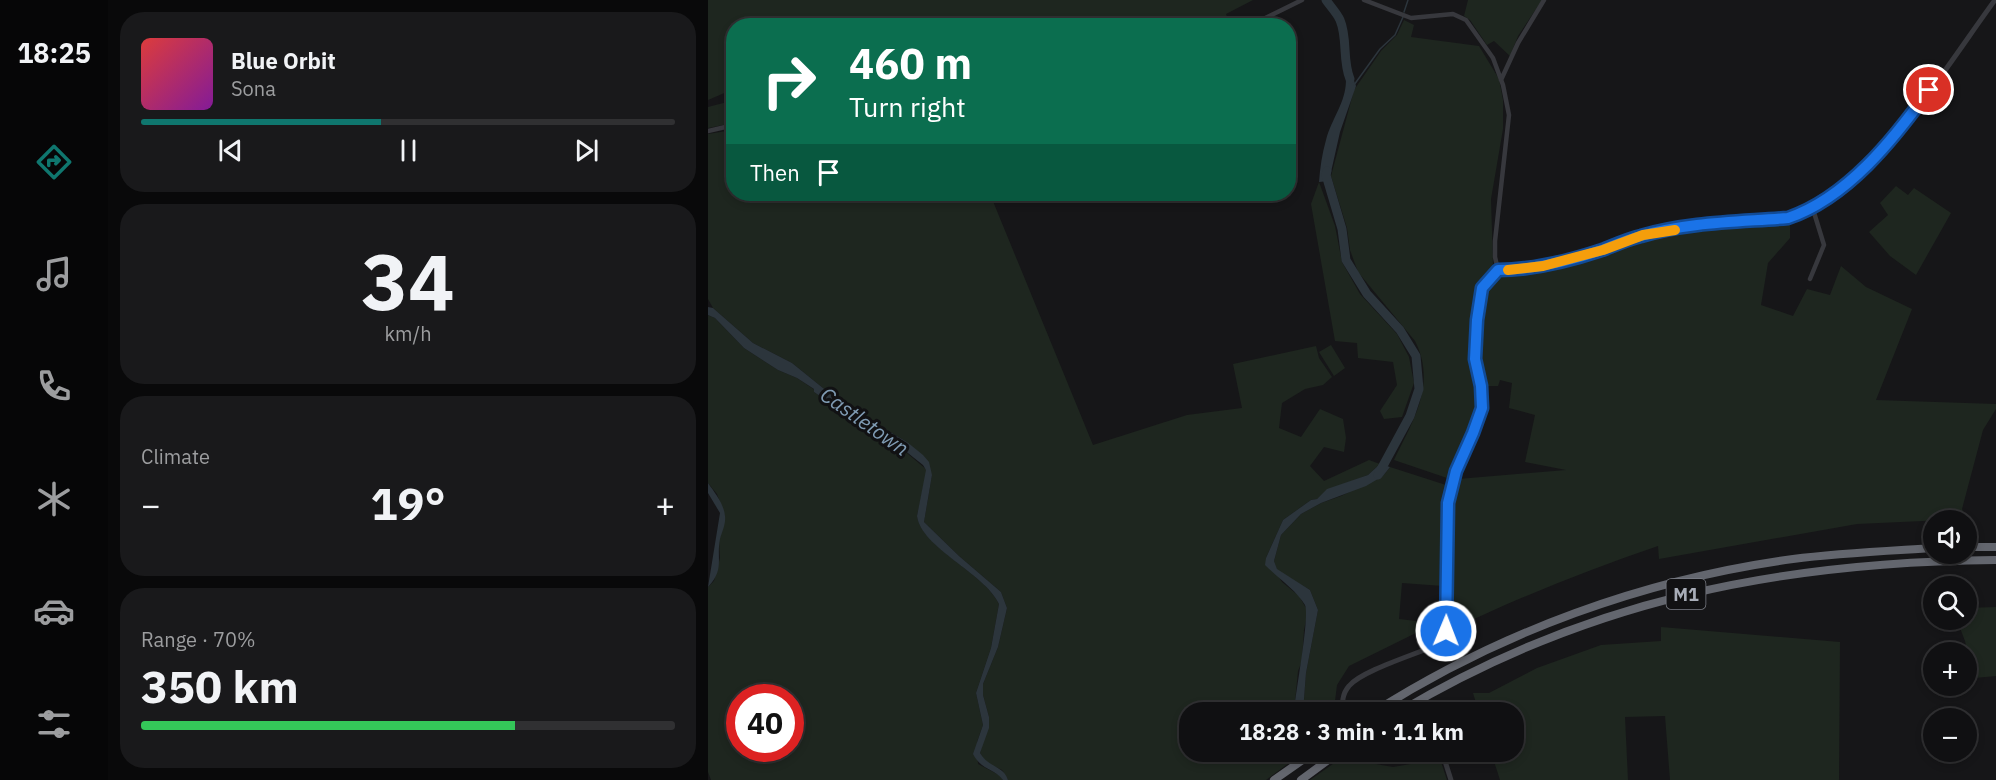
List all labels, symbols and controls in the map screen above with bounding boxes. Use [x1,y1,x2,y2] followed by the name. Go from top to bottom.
[17,35,91,70] text: 18:25
[849,36,972,91] text: 460 m
[750,42,828,120] icon: right
[231,46,336,75] text: Blue Orbit
[1903,64,1954,115] pin
[1912,73,1945,106] icon: arrive
[231,75,276,102] text: Sona
[849,89,966,124] text: Turn right
[214,134,247,167] icon: previous
[392,134,425,167] icon: pause
[570,134,603,167] icon: next
[33,141,75,183] icon: directions
[812,156,845,189] icon: arrive
[750,158,800,187] text: Then
[361,230,455,331] text: 34
[33,253,75,295] icon: music
[384,320,432,347] text: km/h
[33,365,75,407] icon: phone
[815,380,915,462] water label: Castletown
[141,443,210,470] text: Climate
[370,474,446,532] text: 19°
[33,478,75,520] icon: climate
[141,483,161,526] text: −
[655,483,675,526] text: +
[1923,510,1977,762] map controls
[1923,510,1977,564] button: sound
[1923,576,1977,630] button: search
[1666,579,1706,609] road number: M1
[33,590,75,632] icon: car
[1414,599,1478,663] position arrow
[141,626,256,653] text: Range · 70%
[1923,642,1977,696] button: +
[141,657,299,715] text: 350 km
[726,684,804,762] speed limit sign: 40
[33,703,75,745] icon: filters
[1923,708,1977,762] button: −
[1239,717,1464,746] text: 18:28 · 3 min · 1.1 km

